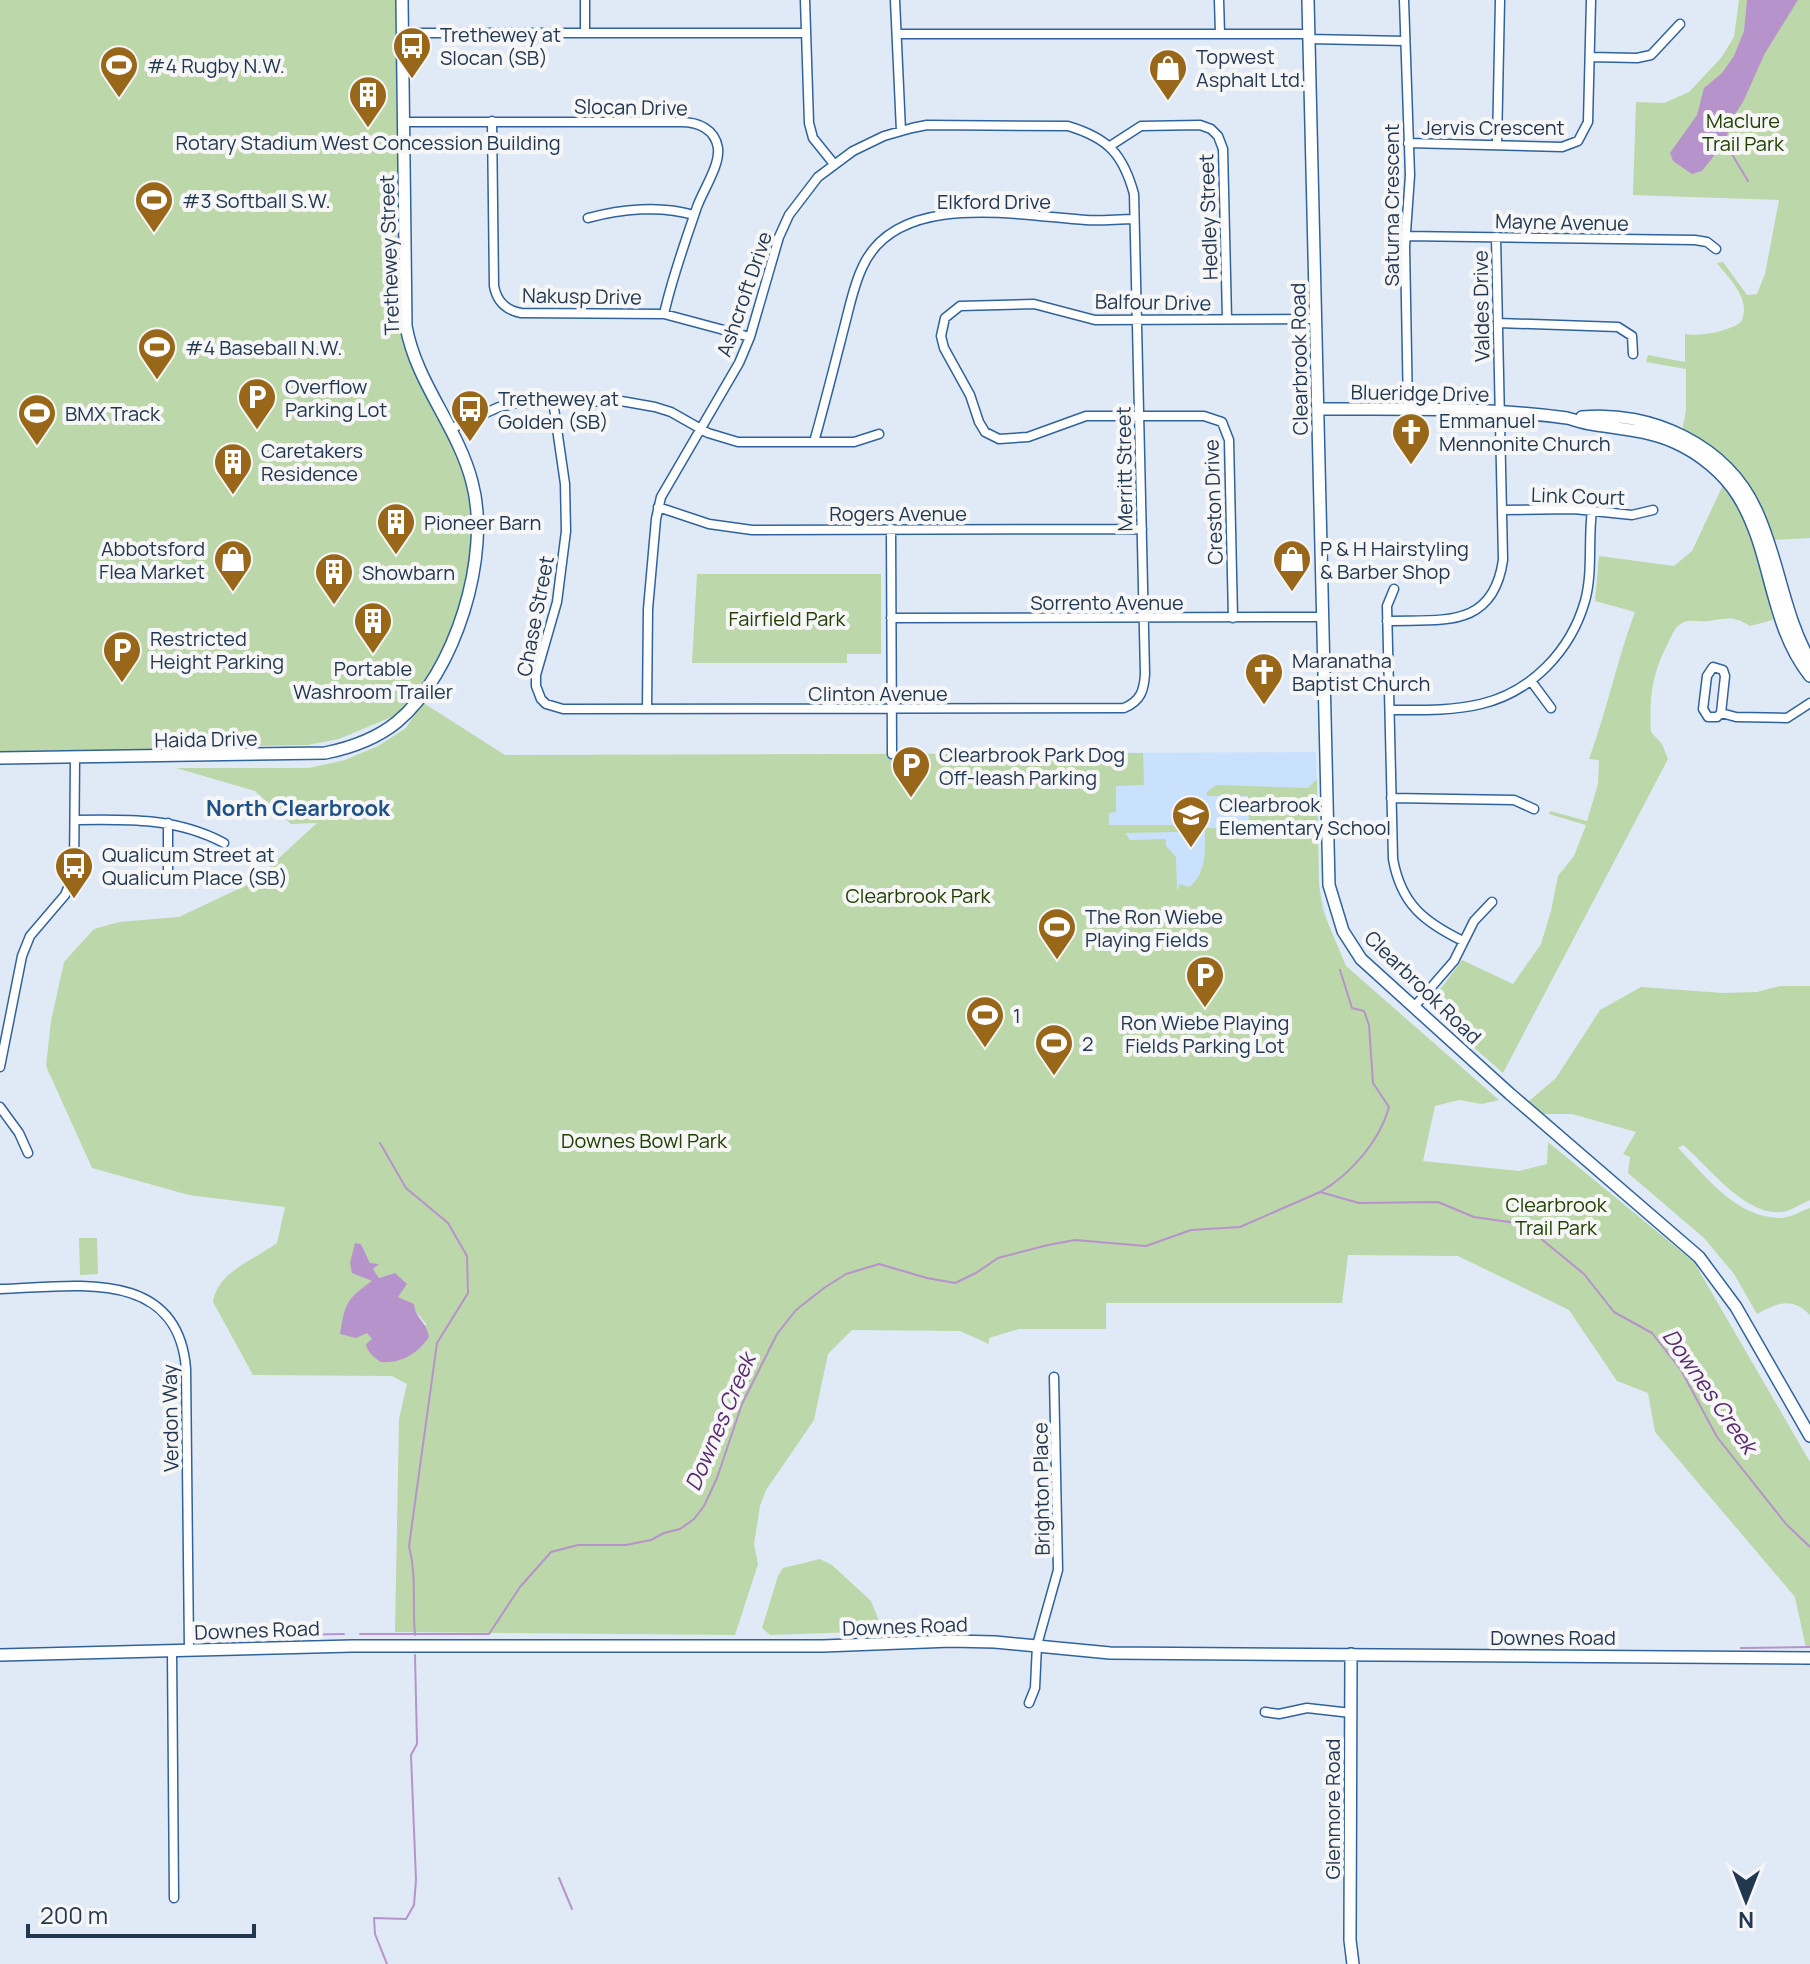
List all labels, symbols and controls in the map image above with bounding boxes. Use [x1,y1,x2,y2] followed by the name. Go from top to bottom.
[440,21,561,71] place label: Trethewey at Slocan (SB)
[391,25,433,80] bus stop icon: Trethewey at Slocan (SB)
[1196,43,1305,93] place label: Topwest Asphalt Ltd.
[98,44,140,99] sports icon: #4 Rugby N.W.
[1147,47,1189,102] shop icon: Topwest Asphalt Ltd.
[147,52,285,79] place label: #4 Rugby N.W.
[347,74,389,129] building icon: Rotary Stadium West Concession Building
[574,93,688,121] street label: Slocan Drive
[1702,107,1785,157] park label: Maclure Trail Park
[1421,114,1565,141] street label: Jervis Crescent
[1378,123,1405,287] street label: Saturna Crescent
[175,129,561,156] place label: Rotary Stadium West Concession Building
[1192,153,1224,281] street label: Hedley Street
[373,174,405,336] street label: Trethewey Street
[133,179,175,234] sports icon: #3 Softball S.W.
[182,187,331,214] place label: #3 Softball S.W.
[937,188,1051,215] street label: Elkford Drive
[1495,207,1629,237] street label: Mayne Avenue
[710,228,778,360] street label: Ashcroft Drive
[1467,250,1495,362] street label: Valdes Drive
[522,281,642,311] street label: Nakusp Drive
[1284,282,1314,436] street label: Clearbrook Road
[1095,287,1211,317] street label: Balfour Drive
[136,326,178,381] sports icon: #4 Baseball N.W.
[185,334,342,361] place label: #4 Baseball N.W.
[285,373,387,423] place label: Overflow Parking Lot
[236,376,278,431] parking icon: Overflow Parking Lot
[1351,378,1489,408] street label: Blueridge Drive
[498,385,619,435] place label: Trethewey at Golden (SB)
[449,388,491,443] bus stop icon: Trethewey at Golden (SB)
[16,392,58,447] sports icon: BMX Track
[65,400,161,427] place label: BMX Track
[1109,406,1139,532] street label: Merritt Street
[1439,407,1611,457] place label: Emmanuel Mennonite Church
[1390,411,1432,466] church icon: Emmanuel Mennonite Church
[261,437,363,487] place label: Caretakers Residence
[1197,439,1229,565] street label: Creston Drive
[212,441,254,496] building icon: Caretakers Residence
[1531,481,1625,511] street label: Link Court
[829,500,967,527] street label: Rogers Avenue
[375,501,417,556] building icon: Pioneer Barn
[424,509,541,536] place label: Pioneer Barn
[99,535,205,585] place label: Abbotsford Flea Market
[1320,535,1469,585] place label: P & H Hairstyling & Barber Shop
[212,538,254,593] shop icon: Abbotsford Flea Market
[1271,538,1313,593] shop icon: P & H Hairstyling & Barber Shop
[313,551,355,606] building icon: Showbarn
[510,553,560,679] street label: Chase Street
[362,559,455,586] place label: Showbarn
[1030,589,1184,616] street label: Sorrento Avenue
[352,600,394,655] building icon: Portable Washroom Trailer
[729,605,846,632] park label: Fairfield Park
[150,625,284,675] place label: Restricted Height Parking
[101,629,143,684] parking icon: Restricted Height Parking
[1292,647,1430,697] place label: Maranatha Baptist Church
[1243,651,1285,706] church icon: Maranatha Baptist Church
[293,655,453,705] place label: Portable Washroom Trailer
[808,680,948,707] street label: Clinton Avenue
[154,725,258,753] street label: Haida Drive
[939,741,1125,791] place label: Clearbrook Park Dog Off-leash Parking
[890,744,932,799] parking icon: Clearbrook Park Dog Off-leash Parking
[1219,791,1391,841] place label: Clearbrook Elementary School
[206,793,391,823] district label: North Clearbrook
[1170,794,1212,849] school or university icon: Clearbrook Elementary School
[102,841,288,891] place label: Qualicum Street at Qualicum Place (SB)
[53,845,95,900] bus stop icon: Qualicum Street at Qualicum Place (SB)
[845,882,992,909] park label: Clearbrook Park
[1085,903,1223,953] place label: The Ron Wiebe Playing Fields
[1036,906,1078,961] sports icon: The Ron Wiebe Playing Fields
[1359,924,1487,1050] street label: Clearbrook Road
[1184,954,1226,1009] parking icon: Ron Wiebe Playing Fields Parking Lot
[964,994,1006,1049] sports icon: 1
[1013,1002,1021,1029] place label: 1
[1121,1009,1289,1059] place label: Ron Wiebe Playing Fields Parking Lot
[1033,1022,1075,1077] sports icon: 2
[1082,1030,1093,1057] place label: 2
[561,1127,728,1154] park label: Downes Bowl Park
[1505,1191,1608,1241] park label: Clearbrook Trail Park
[1656,1323,1766,1462] water label: Downes Creek
[678,1346,764,1495] water label: Downes Creek
[156,1363,184,1472] street label: Verdon Way
[1026,1422,1056,1556] street label: Brighton Place
[842,1610,968,1642] street label: Downes Road
[194,1614,320,1646] street label: Downes Road
[1490,1624,1616,1651] street label: Downes Road
[1319,1739,1346,1879] street label: Glenmore Road
[1706,1860,1786,1940] north arrow
[28,1888,254,1938] scale bar
[40,1898,108,1931] text: 200 m
[1738,1905,1754,1935] text: N

